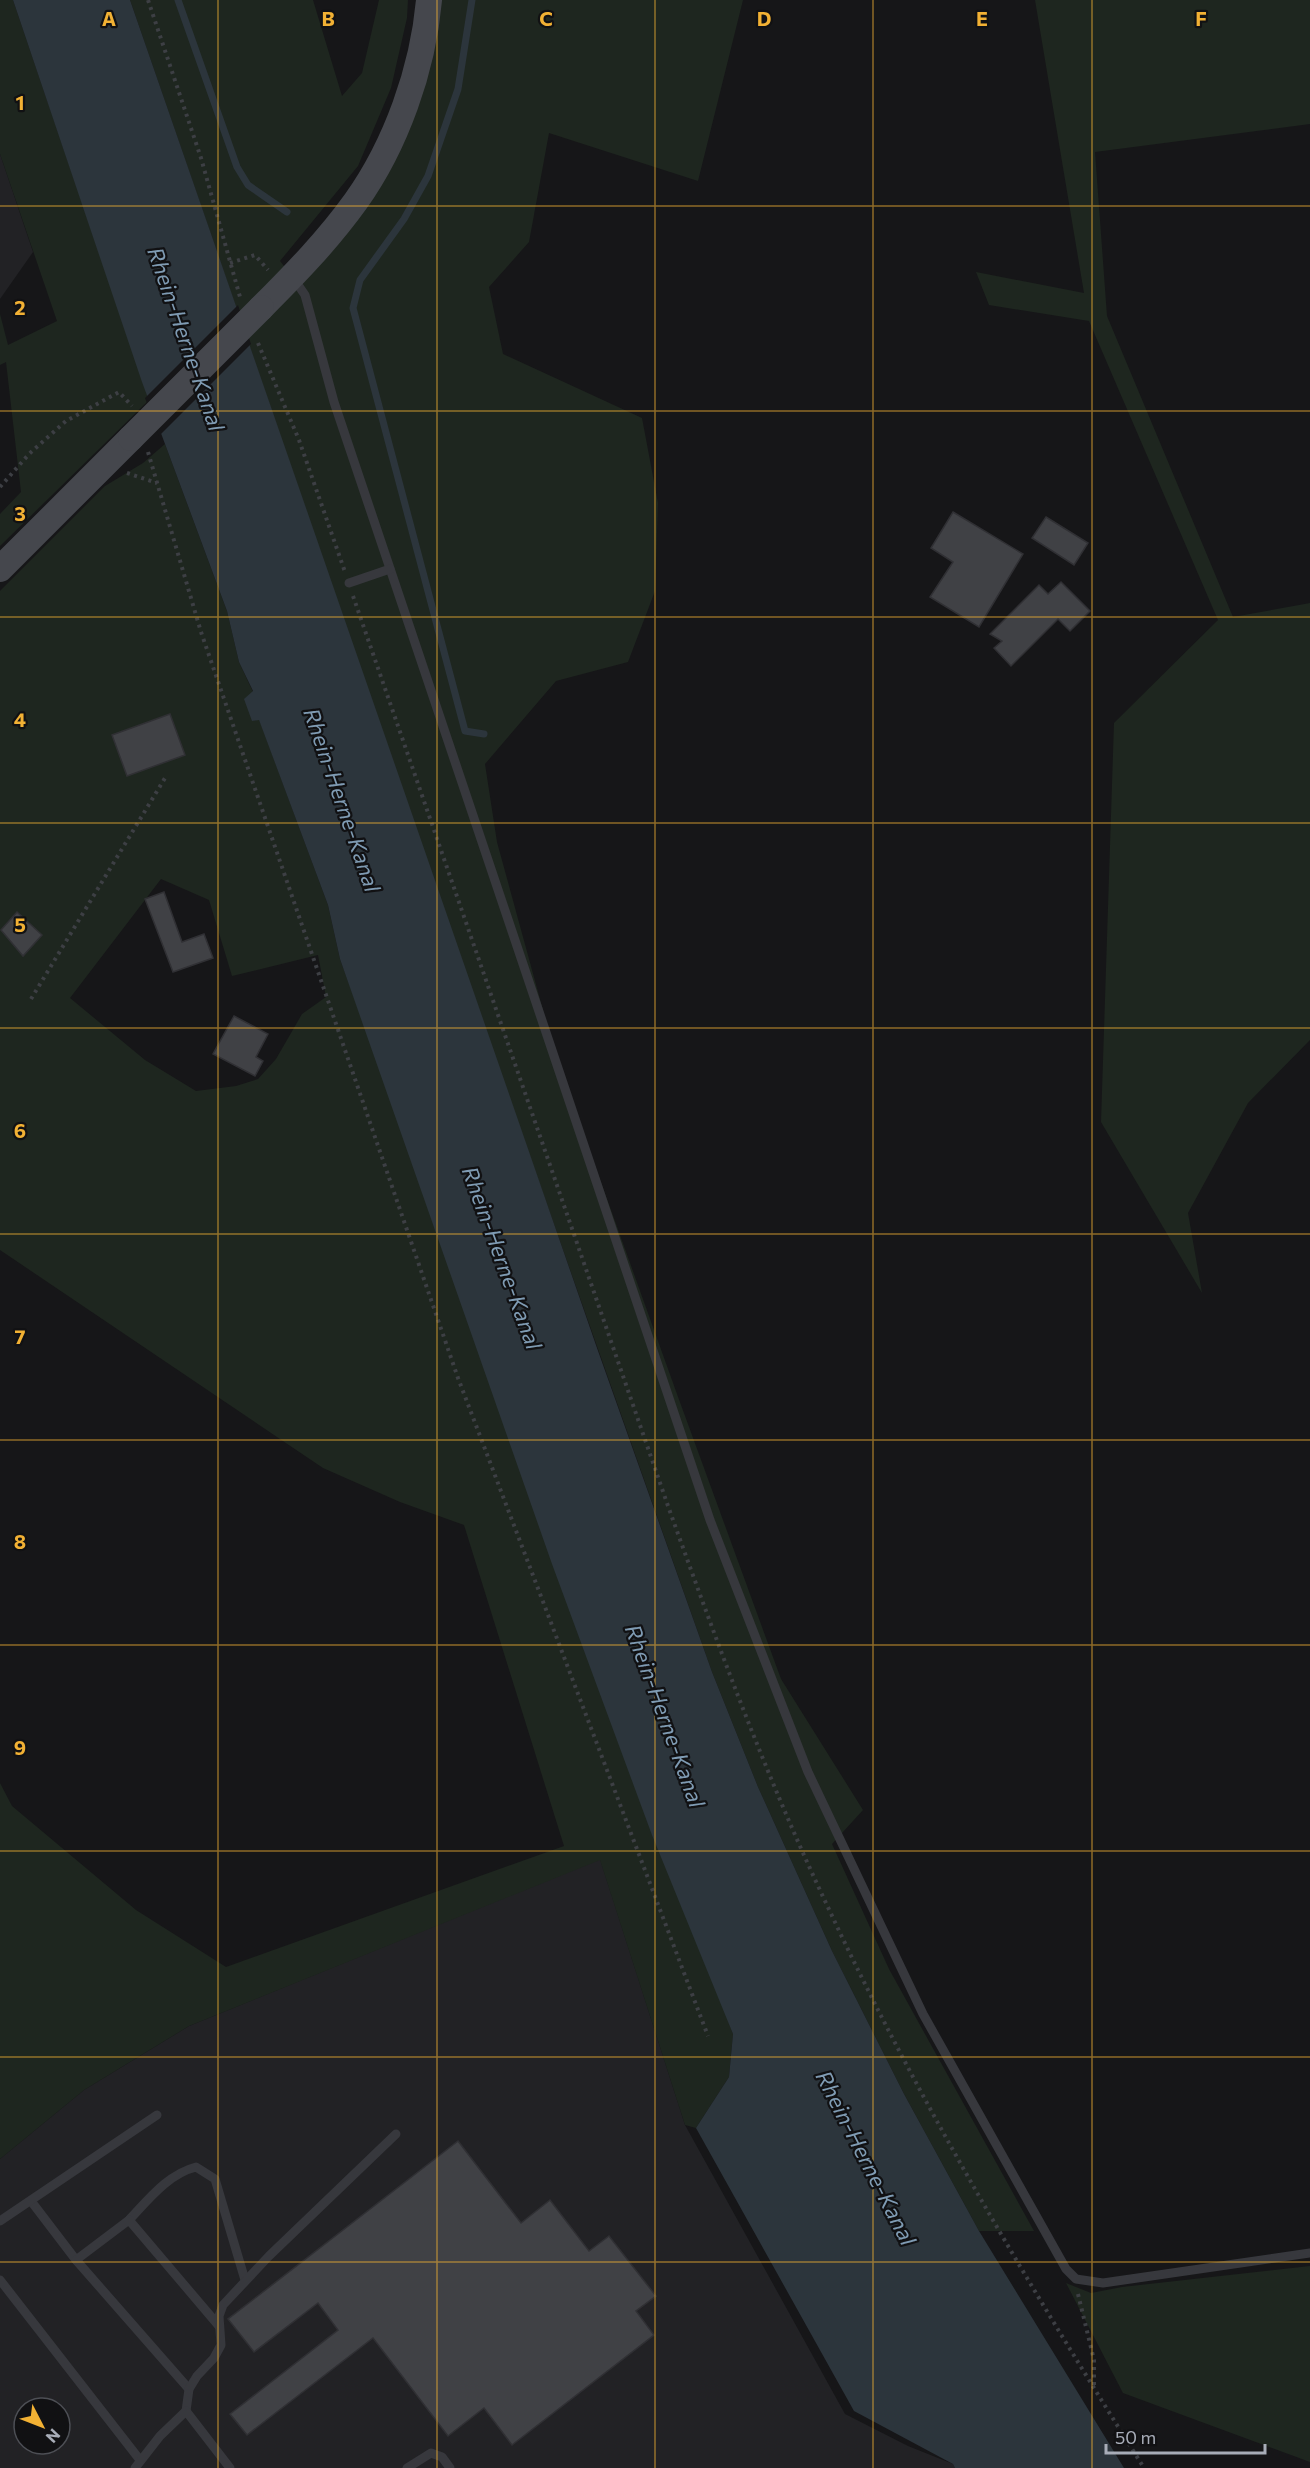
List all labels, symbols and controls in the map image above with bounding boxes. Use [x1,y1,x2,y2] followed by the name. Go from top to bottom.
[102,6,116,30] text: A
[321,6,335,30] text: B
[539,6,553,30] text: C
[757,6,771,30] text: D
[976,6,988,30] text: E
[1195,6,1207,30] text: F
[15,90,25,114] text: 1
[142,243,231,435] water label: Rhein-Herne-Kanal
[14,295,26,319] text: 2
[14,501,26,525] text: 3
[298,704,387,896] water label: Rhein-Herne-Kanal
[14,707,26,731] text: 4
[14,912,26,936] text: 5
[14,1118,26,1142] text: 6
[457,1163,548,1353] water label: Rhein-Herne-Kanal
[15,1324,26,1348] text: 7
[14,1529,26,1553] text: 8
[620,1621,711,1811] water label: Rhein-Herne-Kanal
[14,1735,26,1759] text: 9
[811,2066,922,2250] water label: Rhein-Herne-Kanal
[12,2396,72,2456] north arrow
[1106,2417,1265,2455] scale bar
[42,2426,65,2447] text: N
[1115,2426,1156,2448] text: 50 m

